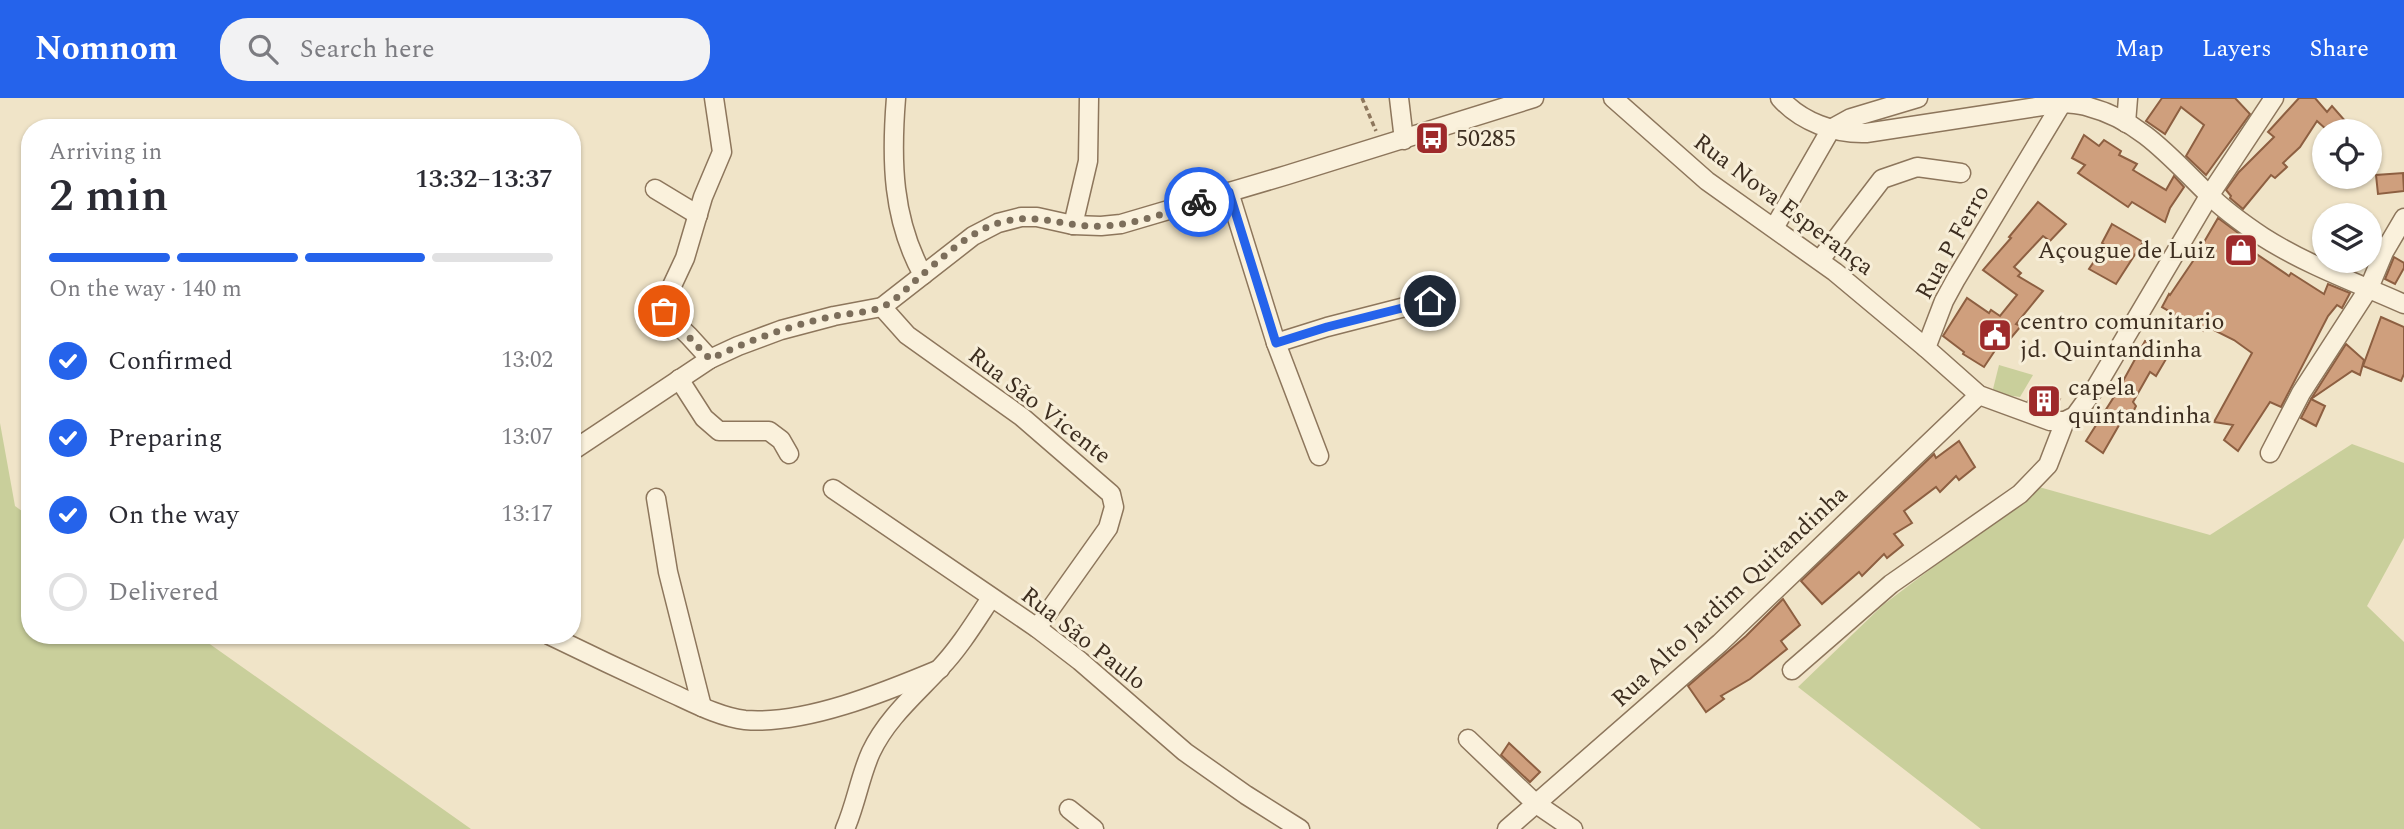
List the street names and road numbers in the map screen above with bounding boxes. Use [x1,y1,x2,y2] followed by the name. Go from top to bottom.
[1685,125,1882,285] street label: Rua Nova Esperança
[1907,179,1999,306] street label: Rua P Ferro
[960,338,1119,473] street label: Rua São Vicente
[1603,477,1856,716] street label: Rua Alto Jardim Quitandinha
[1013,578,1154,699] street label: Rua São Paulo

